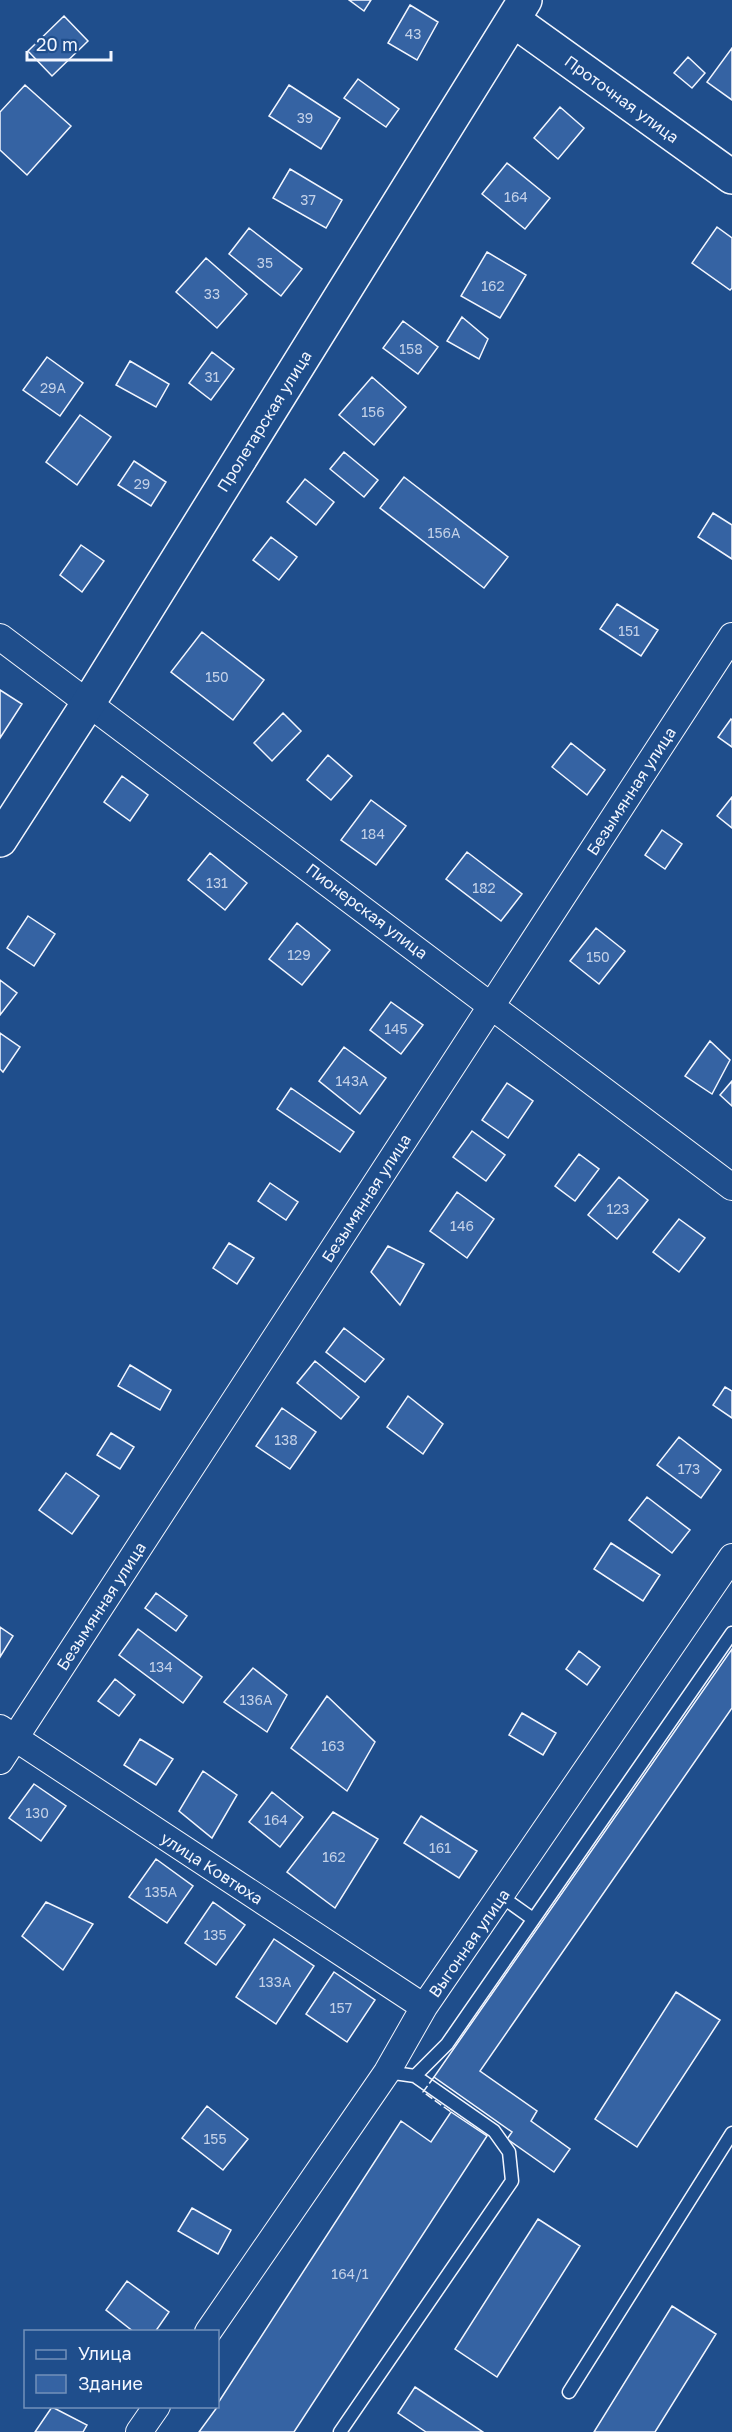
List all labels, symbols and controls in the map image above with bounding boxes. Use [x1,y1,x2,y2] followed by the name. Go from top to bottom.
[27,24,111,62] scale bar
[405,25,421,42] house number: 43
[36,33,78,55] text: 20 m
[561,51,683,147] street label: Проточная улица
[297,109,313,126] house number: 39
[504,188,528,205] house number: 164
[300,191,316,208] house number: 37
[257,254,273,271] house number: 35
[481,277,505,294] house number: 162
[204,285,220,302] house number: 33
[399,340,423,357] house number: 158
[212,347,316,495] street label: Пролетарская улица
[205,368,220,385] house number: 31
[40,379,67,396] house number: 29А
[361,403,385,420] house number: 156
[134,475,150,492] house number: 29
[428,524,461,541] house number: 156А
[618,622,640,639] house number: 151
[205,668,229,685] house number: 150
[582,723,680,859] street label: Безымянная улица
[361,825,385,842] house number: 184
[302,859,432,963] street label: Пионерская улица
[206,874,228,891] house number: 131
[472,879,496,896] house number: 182
[287,946,311,963] house number: 129
[586,948,610,965] house number: 150
[384,1020,408,1037] house number: 145
[336,1072,369,1089] house number: 143А
[317,1130,415,1266] street label: Безымянная улица
[606,1200,630,1217] house number: 123
[450,1217,474,1234] house number: 146
[274,1431,298,1448] house number: 138
[678,1460,700,1477] house number: 173
[52,1538,150,1674] street label: Безымянная улица
[149,1658,173,1675] house number: 134
[240,1691,273,1708] house number: 136А
[321,1737,345,1754] house number: 163
[25,1804,49,1821] house number: 130
[264,1811,288,1828] house number: 164
[157,1828,267,1908] street label: улица Ковтюха
[429,1839,451,1856] house number: 161
[322,1848,346,1865] house number: 162
[145,1883,178,1900] house number: 135А
[424,1885,514,2001] street label: Выгонная улица
[203,1926,227,1943] house number: 135
[259,1973,292,1990] house number: 133А
[330,1999,352,2016] house number: 157
[203,2130,227,2147] house number: 155
[331,2265,369,2282] house number: 164/1
[24,2330,219,2408] legend
[78,2342,132,2364] text: Улица
[78,2372,143,2394] text: Здание

